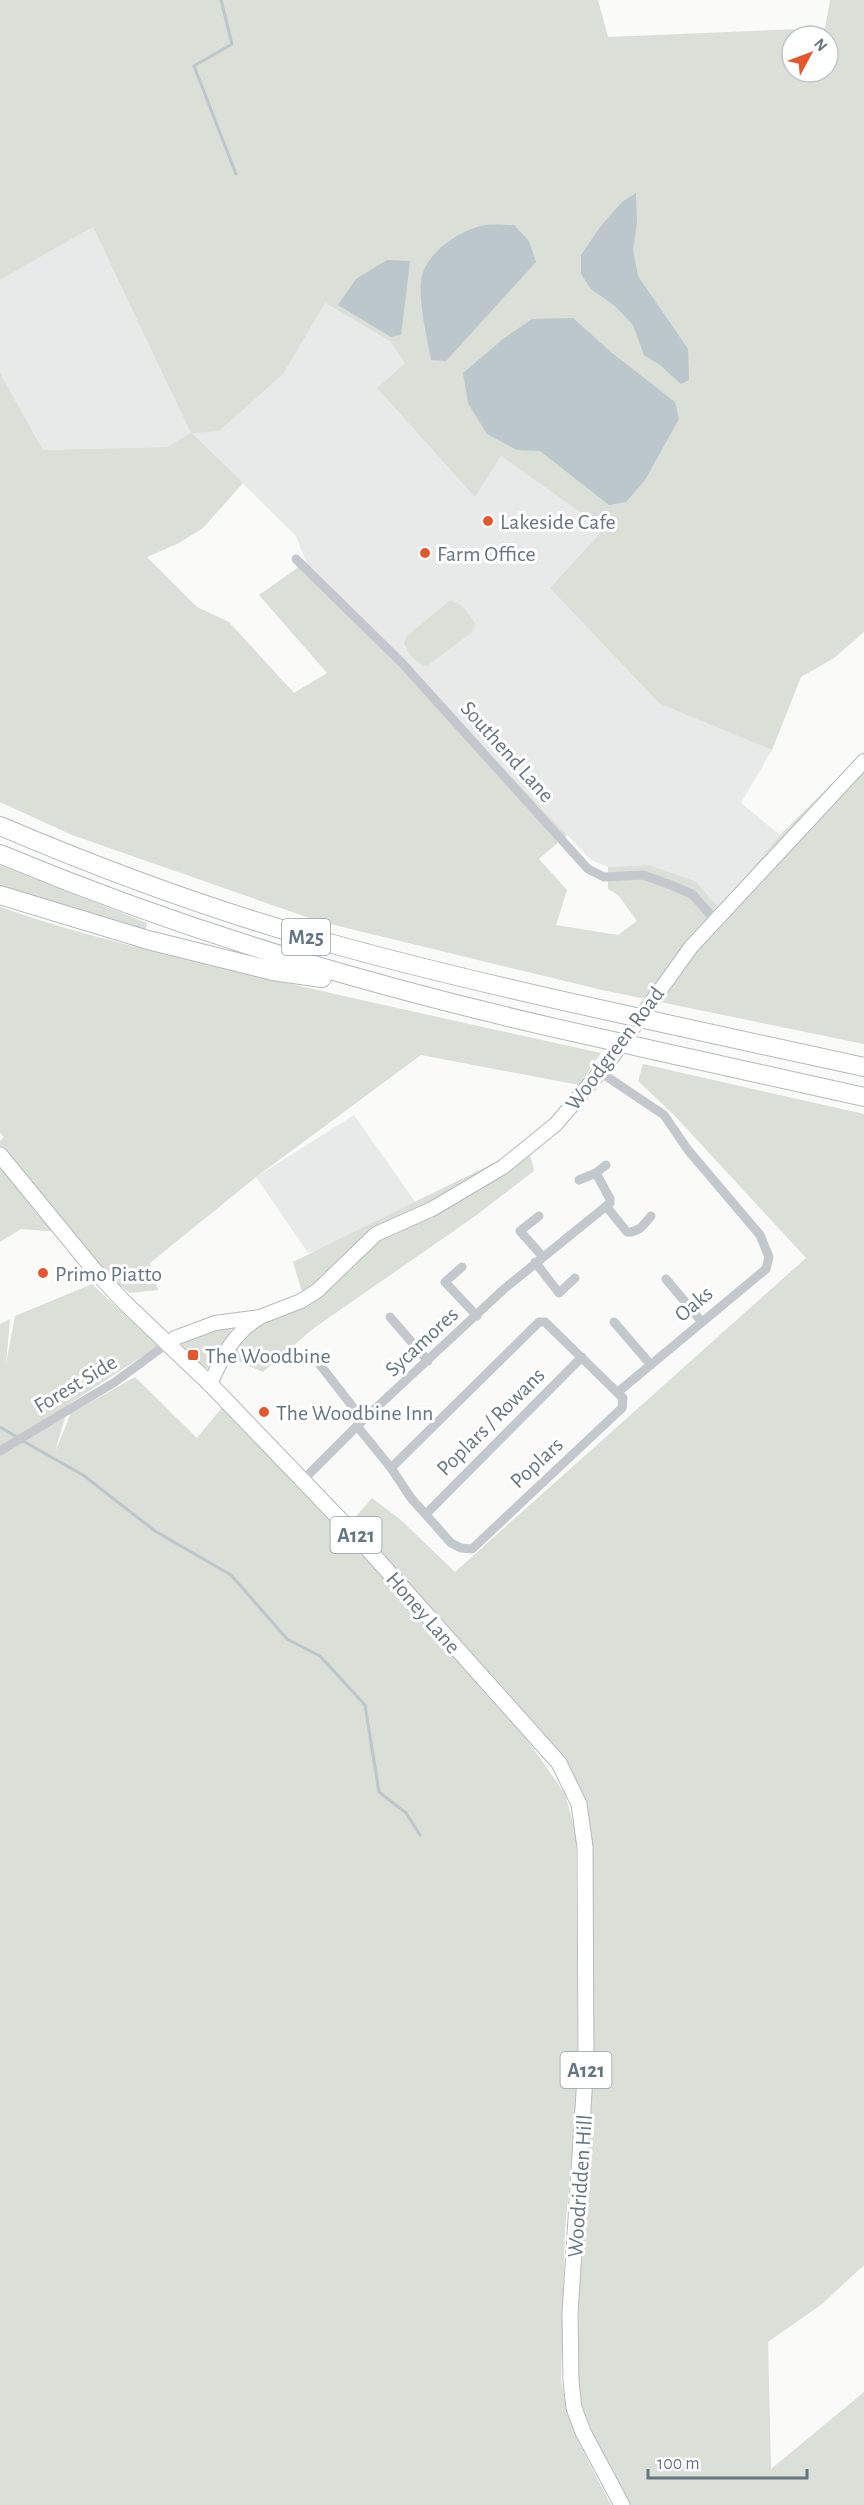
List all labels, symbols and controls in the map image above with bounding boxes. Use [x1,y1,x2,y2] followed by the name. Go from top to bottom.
[780,24,840,84] north arrow
[811,35,830,54] text: N
[500,511,616,533] place label: Lakeside Cafe
[481,514,495,528] marker: Lakeside Cafe
[437,543,536,565] place label: Farm Office
[418,546,432,560] marker: Farm Office
[456,697,558,806] street label: Southend Lane
[282,919,330,955] road number: M25
[561,983,668,1115] street label: Woodgreen Road
[55,1263,162,1285] place label: Primo Piatto
[36,1266,50,1280] marker: Primo Piatto
[670,1282,717,1326] street label: Oaks
[381,1303,462,1381] street label: Sycamores
[205,1345,331,1367] place label: The Woodbine
[186,1348,200,1362] marker: The Woodbine
[30,1351,121,1417] street label: Forest Side
[430,1361,550,1481] street label: Poplars / Rowans
[276,1402,433,1424] place label: The Woodbine Inn
[257,1405,271,1419] marker: The Woodbine Inn
[504,1431,568,1493] street label: Poplars
[330,1517,382,1553] road number: A121
[382,1568,464,1658] street label: Honey Lane
[560,2052,612,2088] road number: A121
[564,2114,596,2258] street label: Woodridden Hill
[648,2442,807,2480] scale bar
[657,2455,700,2473] text: 100 m

